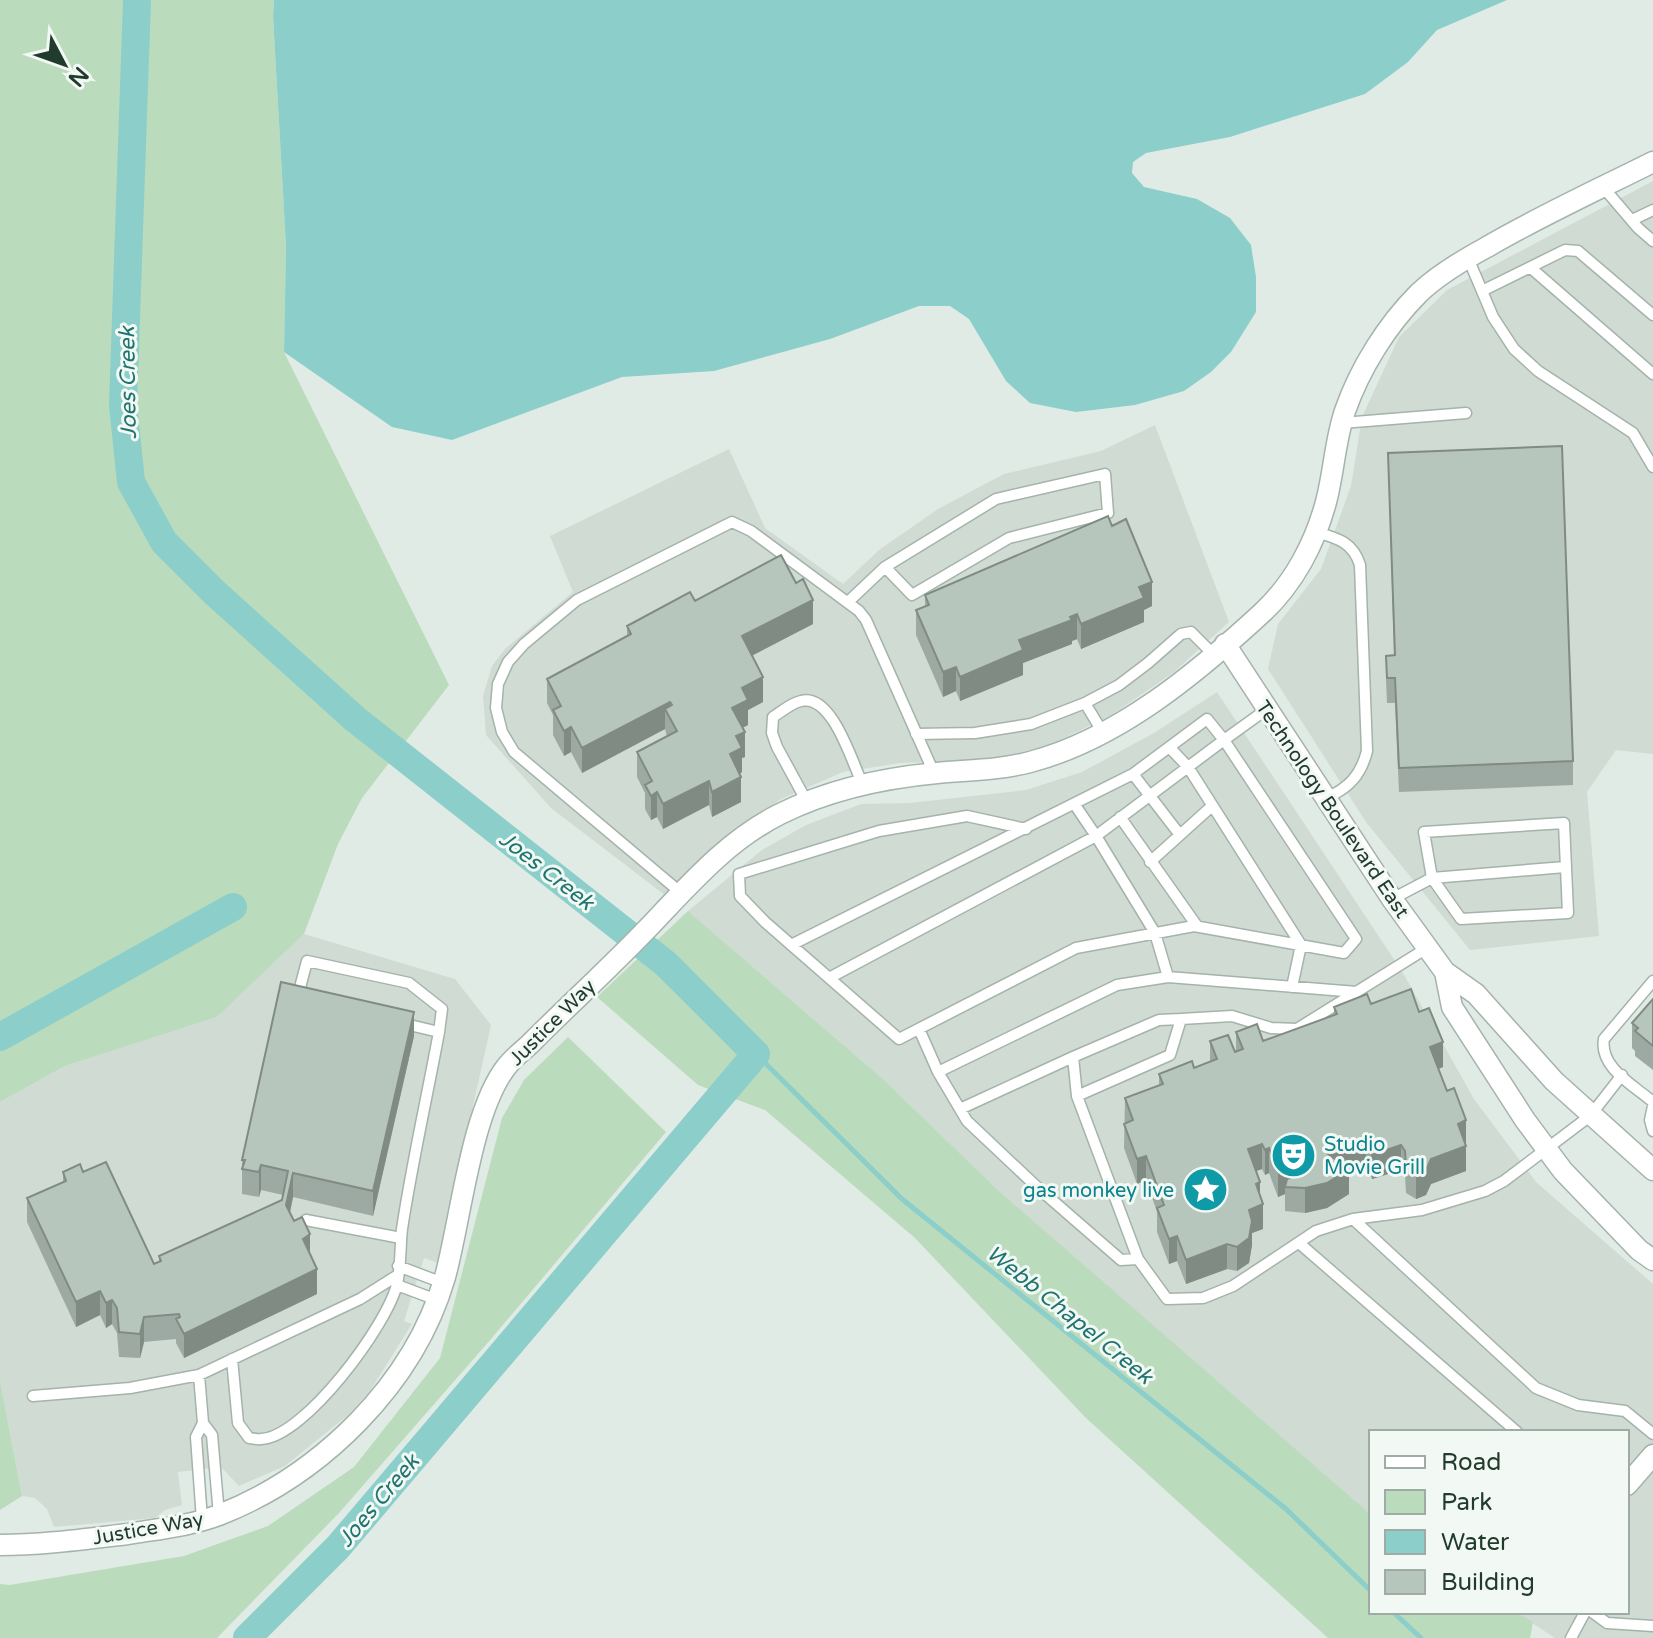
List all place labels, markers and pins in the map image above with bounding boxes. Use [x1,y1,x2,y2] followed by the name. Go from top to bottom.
[1269,1132,1317,1180] theatre icon: Studio Movie Grill
[1324,1133,1425,1180] place label: Studio Movie Grill
[1181,1166,1229,1214] place icon: gas monkey live
[1023,1179,1174,1203] place label: gas monkey live

